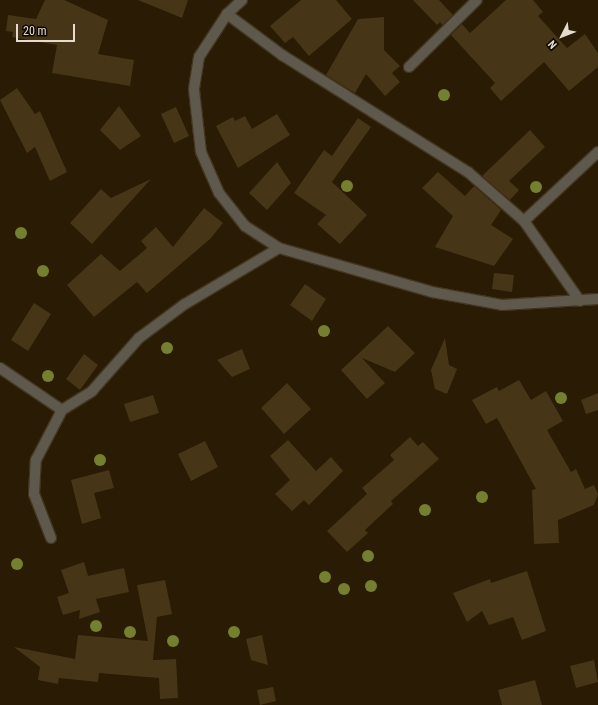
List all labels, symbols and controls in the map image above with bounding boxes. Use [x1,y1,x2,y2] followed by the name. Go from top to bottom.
[18,16,77,42] scale bar
[542,16,582,56] north arrow
[23,24,47,38] text: 20 m
[546,38,560,51] text: N

